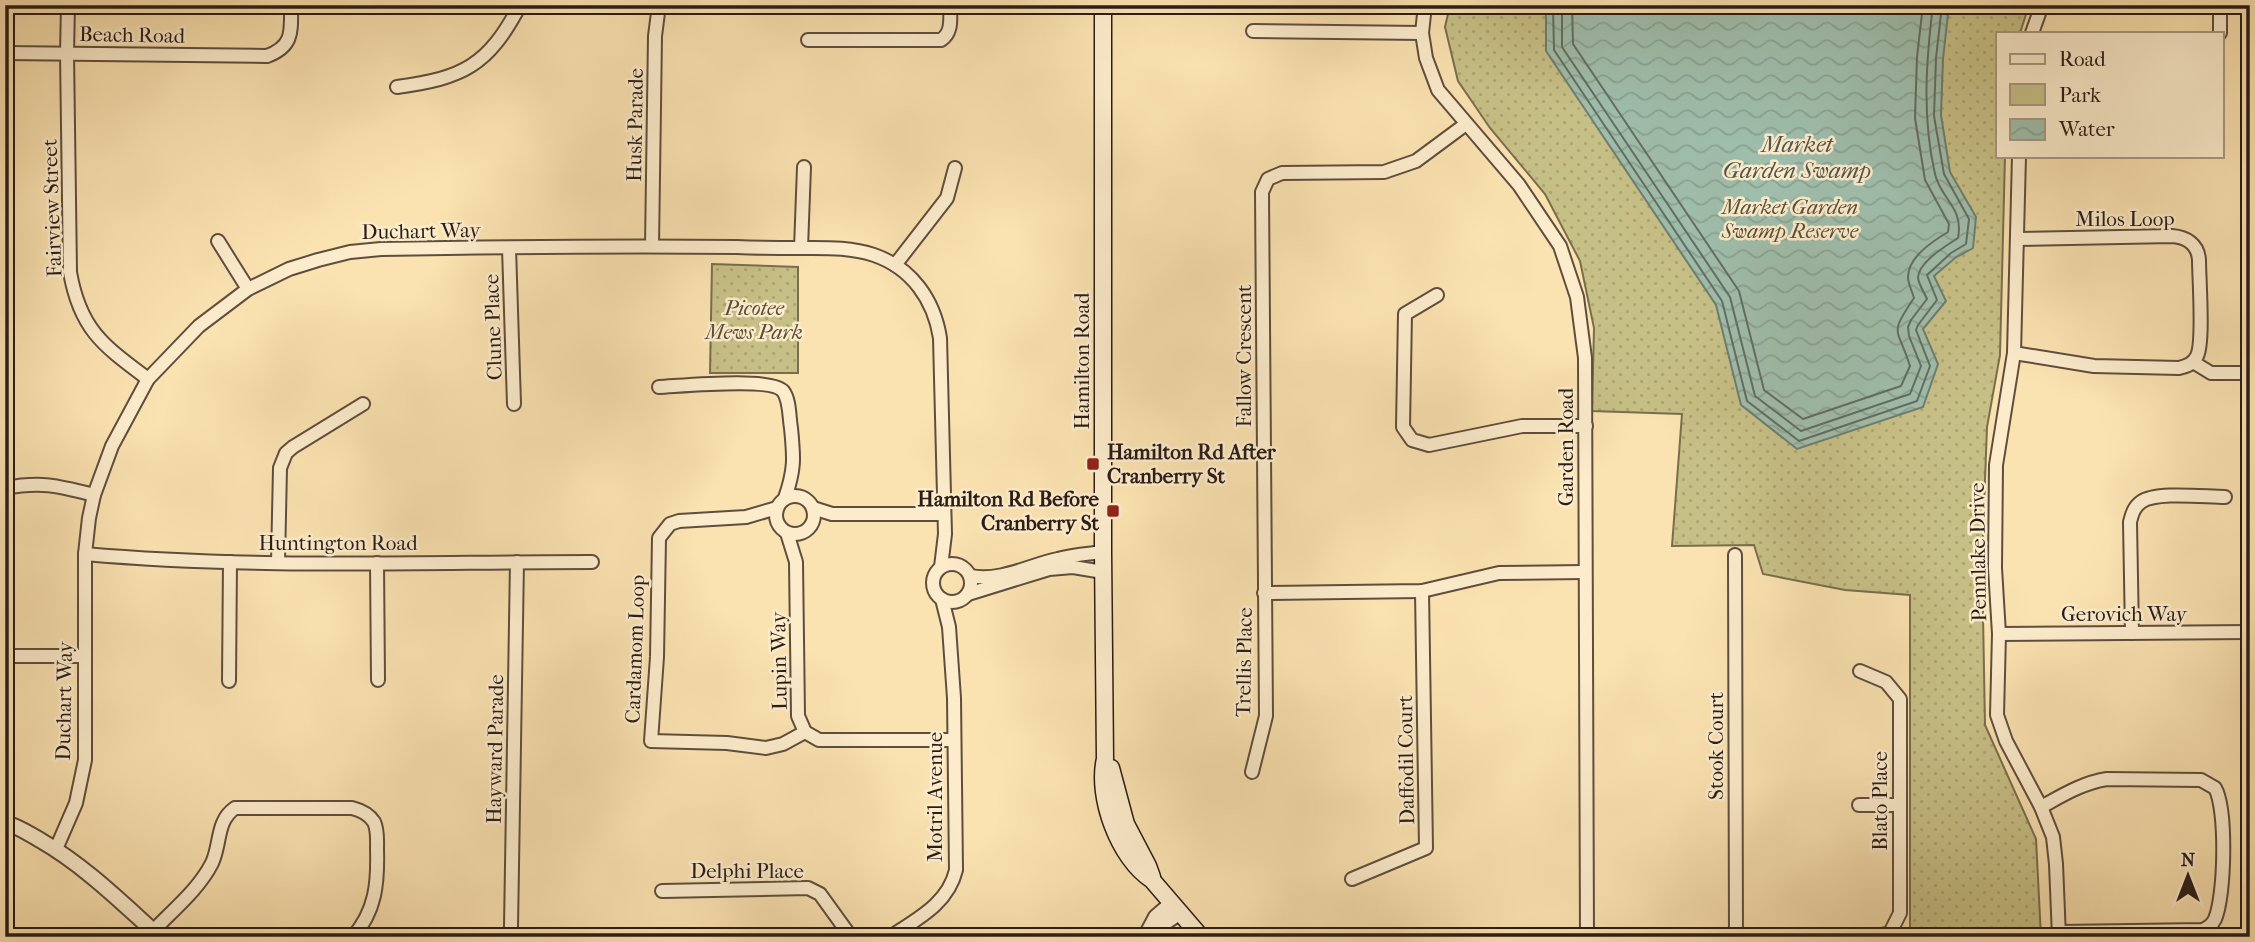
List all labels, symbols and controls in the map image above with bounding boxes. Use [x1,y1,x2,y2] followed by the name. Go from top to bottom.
[79,22,186,48] street label: Beach Road
[1996,32,2224,158] legend
[2059,47,2106,71] text: Road
[622,68,648,182] street label: Husk Parade
[2059,83,2101,107] text: Park
[2058,117,2115,141] text: Water
[1723,131,1871,184] water label: Market Garden Swamp
[38,138,66,278] street label: Fairview Street
[1720,195,1859,243] park label: Market Garden Swamp Reserve
[2075,207,2175,231] street label: Milos Loop
[361,218,482,244] street label: Duchart Way
[479,273,507,381] street label: Clune Place
[1232,284,1256,427] street label: Fallow Crescent
[1070,292,1094,430] street label: Hamilton Road
[703,296,803,344] park label: Picotee Mews Park
[1554,387,1578,506] street label: Garden Road
[1107,440,1277,488] place label: Hamilton Rd After Cranberry St
[1085,456,1101,472] marker: Hamilton Rd After Cranberry St
[1965,482,1991,622] street label: Pennlake Drive
[917,487,1100,535] place label: Hamilton Rd Before Cranberry St
[1105,503,1121,519] marker: Hamilton Rd Before Cranberry St
[258,531,418,555] street label: Huntington Road
[620,574,650,724] street label: Cardamom Loop
[2061,602,2188,626] street label: Gerovich Way
[1231,607,1257,717] street label: Trellis Place
[766,611,792,710] street label: Lupin Way
[51,640,77,761] street label: Duchart Way
[482,674,508,824] street label: Hayward Parade
[1704,692,1728,800] street label: Stook Court
[1393,694,1419,825] street label: Daffodil Court
[923,732,947,862] street label: Motril Avenue
[1868,751,1892,851] street label: Blato Place
[2154,841,2224,911] north arrow
[2181,849,2196,871] text: N
[690,859,804,883] street label: Delphi Place

